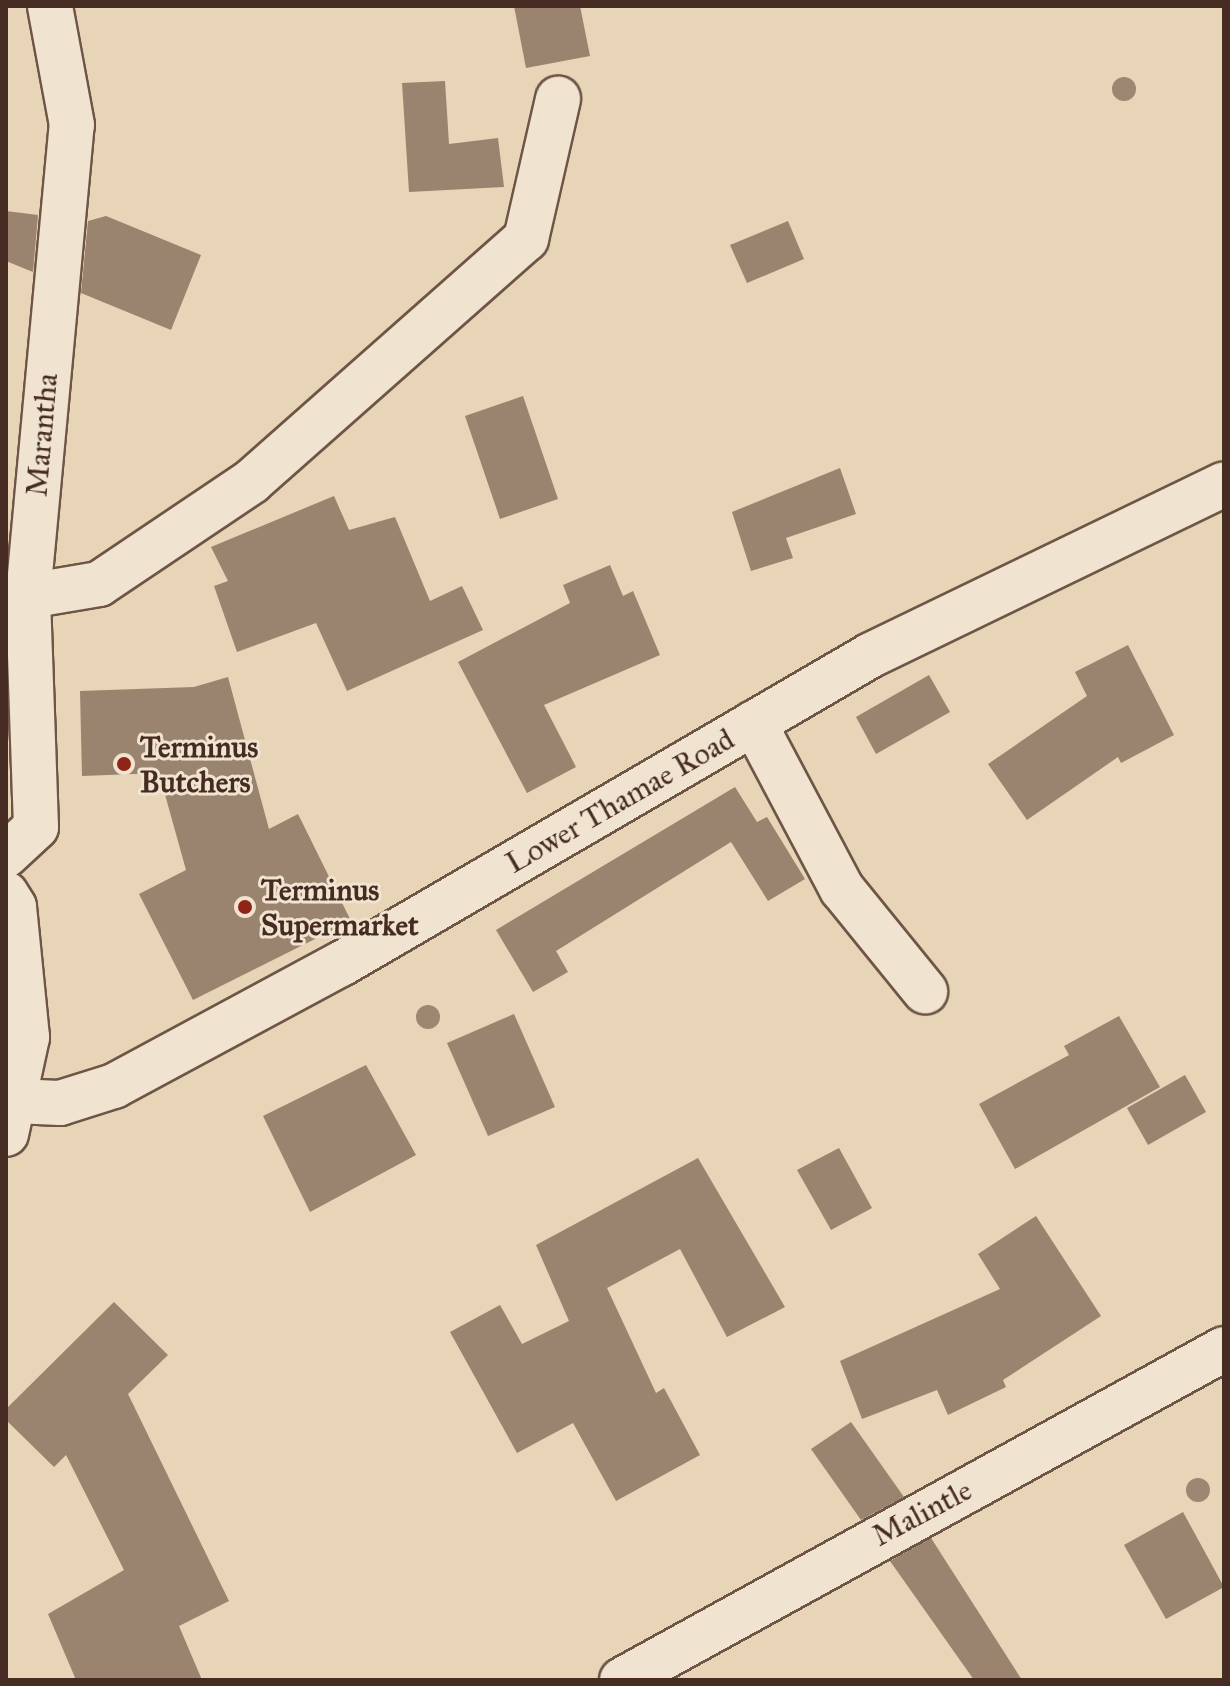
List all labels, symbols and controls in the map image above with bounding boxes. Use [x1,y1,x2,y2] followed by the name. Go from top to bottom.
[19,372,65,498] street label: Marantha
[499,721,741,881] street label: Lower Thamae Road
[140,729,258,800] place label: Terminus Butchers
[115,755,133,773] marker: Terminus Butchers
[261,872,419,942] place label: Terminus Supermarket
[236,898,254,916] marker: Terminus Supermarket
[866,1472,978,1554] street label: Malintle

